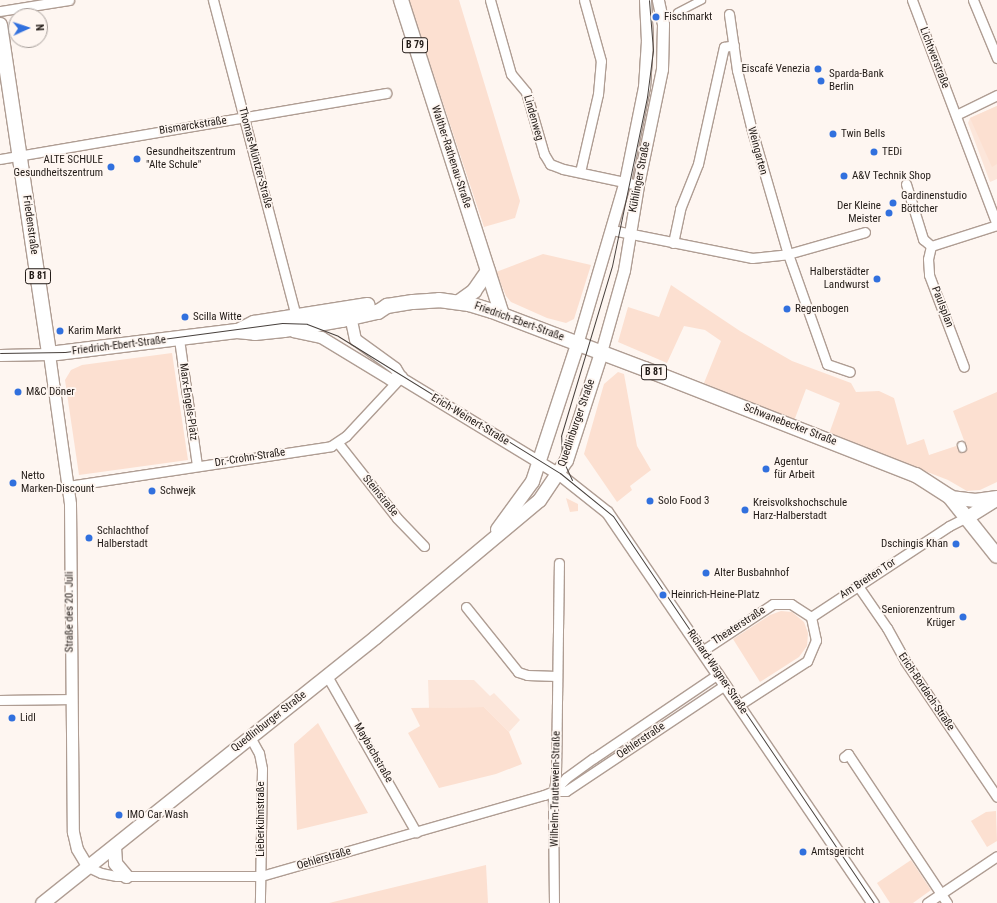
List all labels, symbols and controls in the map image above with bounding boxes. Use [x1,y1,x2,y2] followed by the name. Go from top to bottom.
[8,8,48,48] north arrow
[664,10,712,24] place label: Fischmarkt
[651,12,661,22] marker: Fischmarkt
[33,24,46,31] text: N
[916,25,952,91] street label: Lichtwerstraße
[401,37,429,53] road number: B 79
[741,62,810,76] place label: Eiscafé Venezia
[813,64,823,74] marker: Eiscafé Venezia
[829,68,884,94] place label: Sparda-Bank Berlin
[816,76,826,86] marker: Sparda-Bank Berlin
[520,94,546,142] street label: Lindenweg
[428,104,474,210] street label: Walther-Rathenau-Straße
[235,106,275,210] street label: Thomas-Müntzer-Straße
[158,114,228,138] street label: Bismarckstraße
[744,125,770,177] street label: Weingarten
[841,127,885,141] place label: Twin Bells
[828,129,838,139] marker: Twin Bells
[627,141,653,213] street label: Kühlinger Straße
[882,145,902,159] place label: TEDi
[146,146,235,172] place label: Gesundheitszentrum "Alte Schule"
[869,147,879,157] marker: TEDi
[131,153,143,165] marker: Gesundheitszentrum "Alte Schule"
[14,154,103,180] place label: ALTE SCHULE Gesundheitszentrum
[106,162,116,172] marker: ALTE SCHULE Gesundheitszentrum
[852,169,931,183] place label: A&V Technik Shop
[839,171,849,181] marker: A&V Technik Shop
[901,190,967,216] place label: Gardinenstudio Böttcher
[19,195,41,255] street label: Friedenstraße
[888,198,898,208] marker: Gardinenstudio Böttcher
[837,200,881,226] place label: Der Kleine Meister
[884,208,894,218] marker: Der Kleine Meister
[810,266,869,292] place label: Halberstädter Landwurst
[24,268,52,284] road number: B 81
[872,274,882,284] marker: Halberstädter Landwurst
[928,285,956,329] street label: Paulsplan
[472,300,566,344] street label: Friedrich-Ebert-Straße
[795,302,849,316] place label: Regenbogen
[782,304,792,314] marker: Regenbogen
[193,310,242,324] place label: Scilla Witte
[180,312,190,322] marker: Scilla Witte
[68,324,121,338] place label: Karim Markt
[55,326,65,336] marker: Karim Markt
[71,334,167,358] street label: Friedrich-Ebert-Straße
[176,362,200,442] street label: Marx-Engels-Platz
[640,364,668,380] road number: B 81
[556,378,598,468] street label: Quedlinburger Straße
[26,385,75,399] place label: M&C Döner
[13,387,23,397] marker: M&C Döner
[429,391,511,449] street label: Erich-Weinert-Straße
[742,401,838,449] street label: Schwanebecker Straße
[214,446,286,470] street label: Dr.-Crohn-Straße
[774,456,815,482] place label: Agentur für Arbeit
[761,464,771,474] marker: Agentur für Arbeit
[21,470,94,496] place label: Netto Marken-Discount
[359,473,401,519] street label: Steinstraße
[8,478,18,488] marker: Netto Marken-Discount
[160,484,196,498] place label: Schwejk
[147,486,157,496] marker: Schwejk
[658,494,709,508] place label: Solo Food 3
[645,496,655,506] marker: Solo Food 3
[753,497,847,523] place label: Kreisvolkshochschule Harz-Halberstadt
[740,505,750,515] marker: Kreisvolkshochschule Harz-Halberstadt
[97,525,149,551] place label: Schlachthof Halberstadt
[84,533,94,543] marker: Schlachthof Halberstadt
[881,537,948,551] place label: Dschingis Khan
[951,539,961,549] marker: Dschingis Khan
[837,556,899,602] street label: Am Breiten Tor
[714,566,789,580] place label: Alter Busbahnhof
[701,568,711,578] marker: Alter Busbahnhof
[63,572,77,652] street label: Straße des 20. Juli
[671,588,760,602] place label: Heinrich-Heine-Platz
[658,590,668,600] marker: Heinrich-Heine-Platz
[710,604,768,648] street label: Theaterstraße
[882,604,955,630] place label: Seniorenzentrum Krüger
[958,612,968,622] marker: Seniorenzentrum Krüger
[684,627,750,717] street label: Richard-Wagner-Straße
[895,650,957,734] street label: Erich-Bordach-Straße
[229,689,309,755] street label: Quedlinburger Straße
[20,711,36,725] place label: Lidl
[7,713,17,723] marker: Lidl
[614,720,668,762] street label: Oehlerstraße
[351,721,395,785] street label: Maybachstraße
[548,731,564,847] street label: Wilhelm-Trautewein-Straße
[254,781,268,857] street label: Lieberkühnstraße
[127,808,188,822] place label: IMO Car Wash
[114,810,124,820] marker: IMO Car Wash
[295,845,353,873] street label: Oehlerstraße
[811,845,864,859] place label: Amtsgericht
[798,847,808,857] marker: Amtsgericht

